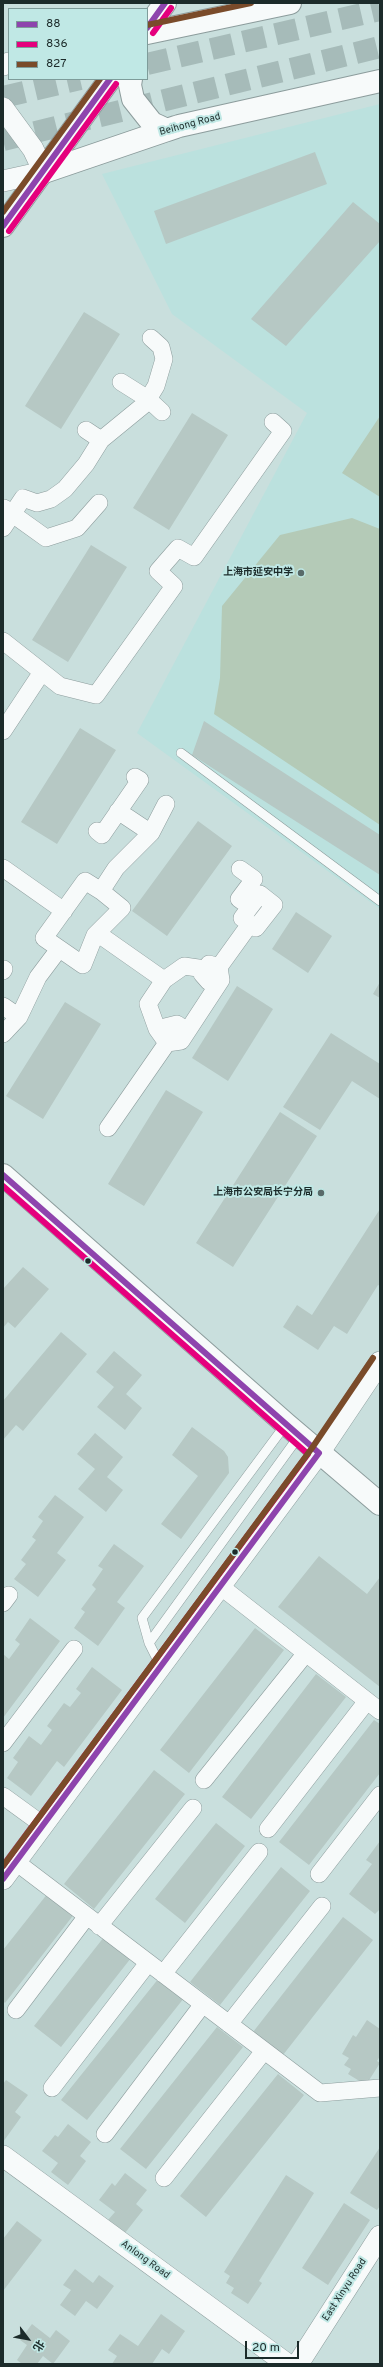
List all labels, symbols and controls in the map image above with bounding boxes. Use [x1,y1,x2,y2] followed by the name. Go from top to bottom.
[8,8,148,80] legend
[46,16,61,32] text: 88
[46,36,68,52] text: 836
[46,56,67,72] text: 827
[158,111,222,139] street label: Beihong Road
[223,567,293,579] place label: 上海市延安中学
[296,568,306,578] marker: 上海市延安中学
[213,1187,313,1199] place label: 上海市公安局长宁分局
[316,1188,326,1198] marker: 上海市公安局长宁分局
[83,1256,93,1266] unlabelled marker
[230,1547,240,1557] unlabelled marker
[118,2238,172,2282] street label: Anlong Road
[320,2256,370,2324] street label: East Xinyu Road
[8,2319,48,2359] north arrow
[247,2333,301,2359] scale bar
[29,2337,47,2354] text: 北
[252,2340,280,2356] text: 20 m

